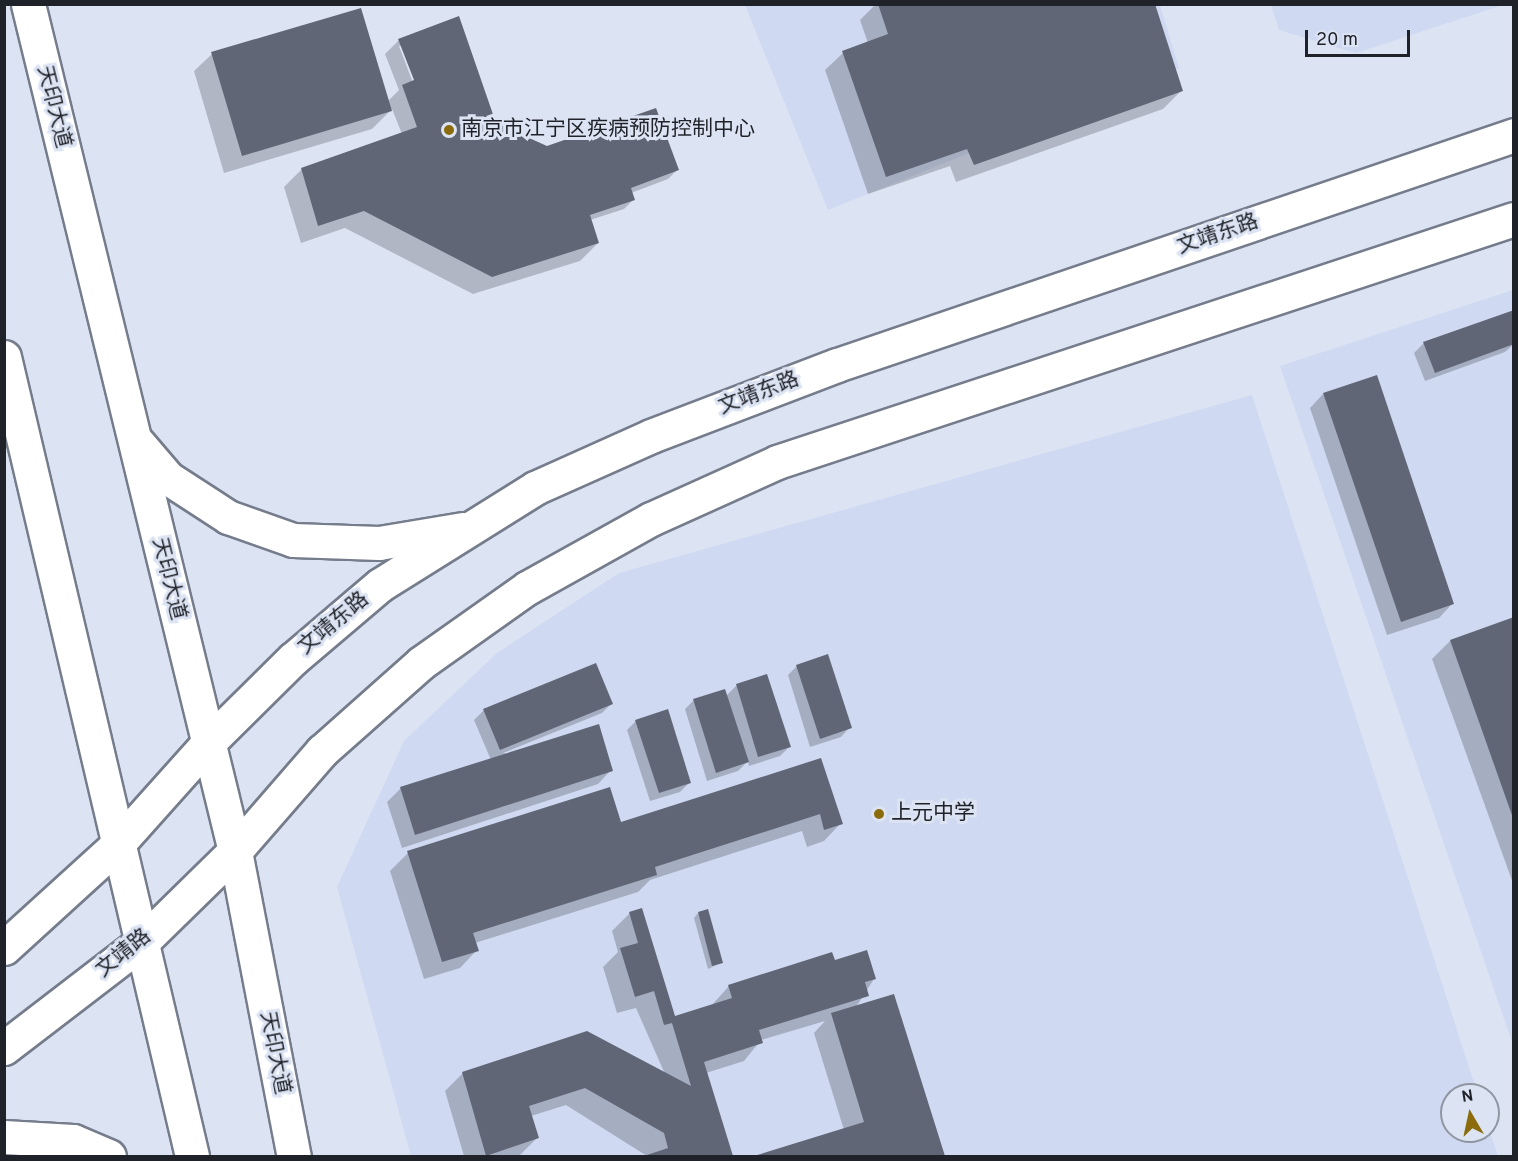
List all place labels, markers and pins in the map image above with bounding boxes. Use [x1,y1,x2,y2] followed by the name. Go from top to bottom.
[461,117,755,143] place label: 南京市江宁区疾病预防控制中心
[442,123,456,137] marker: 南京市江宁区疾病预防控制中心
[891,801,975,827] place label: 上元中学
[872,807,886,821] marker: 上元中学

